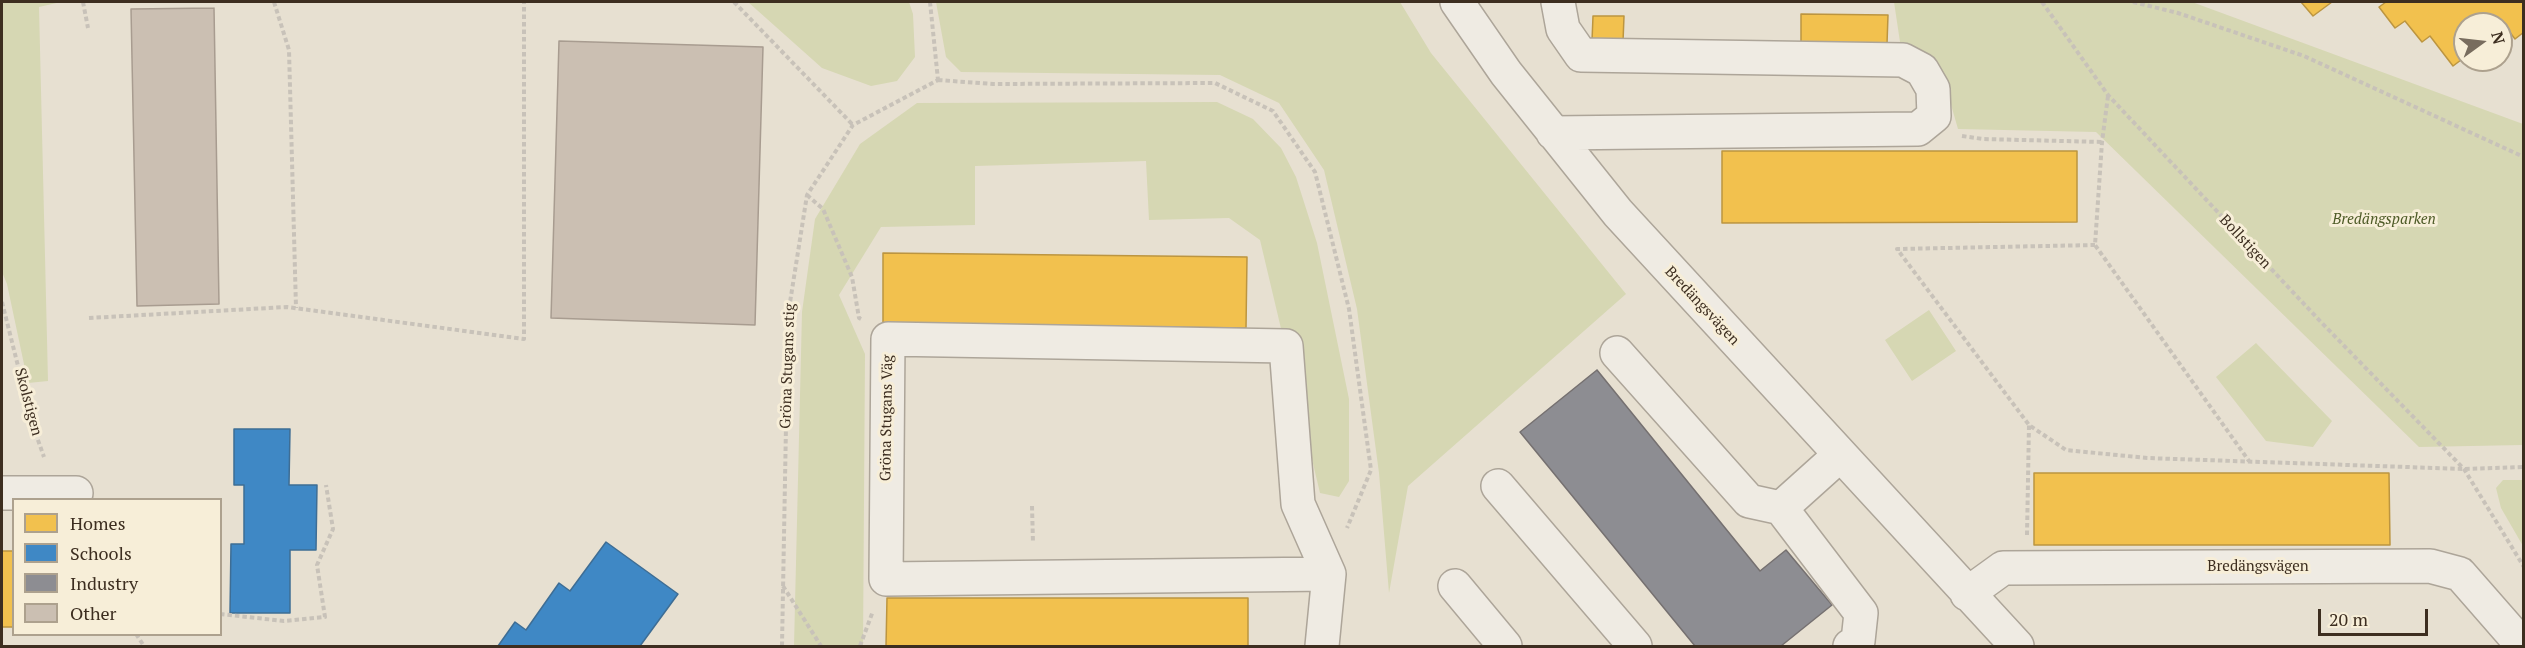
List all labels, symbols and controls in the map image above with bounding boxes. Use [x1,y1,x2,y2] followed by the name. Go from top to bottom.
[2453,12,2513,72] north arrow
[2486,29,2511,47] text: N
[2215,211,2275,273] street label: Bollstigen
[2332,211,2436,229] park label: Bredängsparken
[1661,263,1743,349] street label: Bredängsvägen
[777,303,799,429] street label: Gröna Stugans stig
[877,355,897,481] street label: Gröna Stugans Väg
[10,366,46,438] street label: Skolstigen
[12,498,222,636] legend
[70,511,125,535] text: Homes
[70,541,132,565] text: Schools
[2207,558,2309,576] street label: Bredängsvägen
[70,571,138,595] text: Industry
[2321,597,2430,635] scale bar
[70,601,117,625] text: Other
[2329,607,2368,631] text: 20 m

